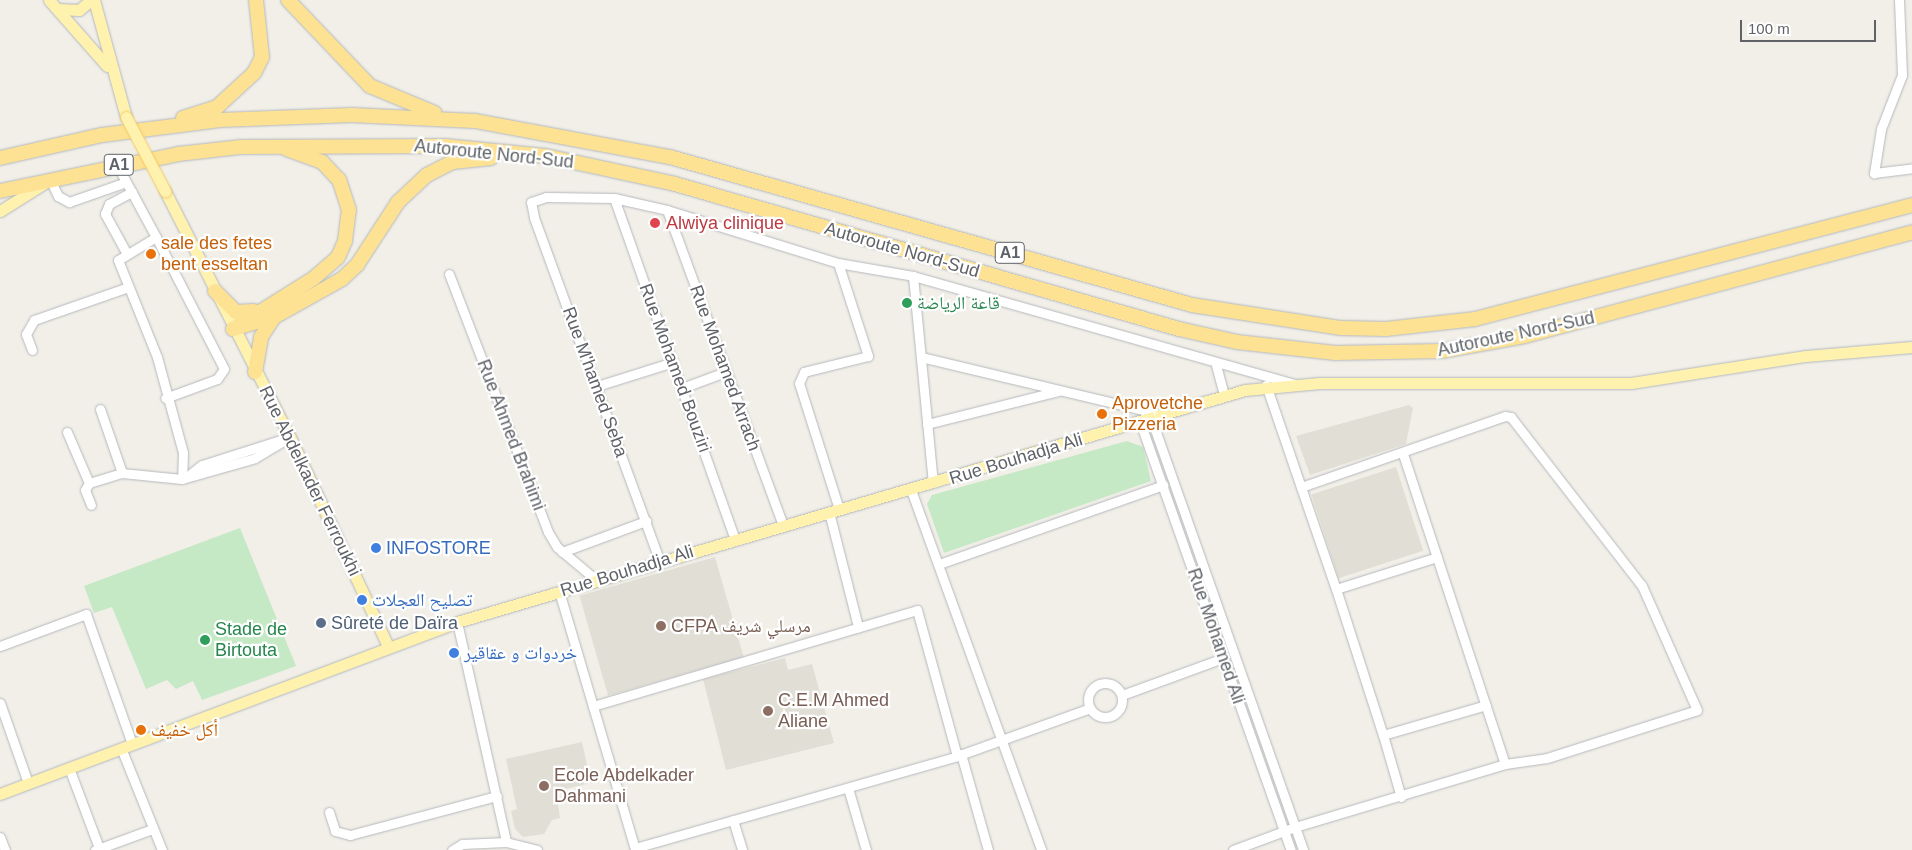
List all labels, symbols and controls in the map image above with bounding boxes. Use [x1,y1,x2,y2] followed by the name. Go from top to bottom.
[1742,10,1878,42] scale bar
[1748,20,1790,37] text: 100 m
[413,135,575,173] street label: Autoroute Nord-Sud
[103,152,135,178] road number: A1
[666,212,784,234] place label: Alwiya clinique
[648,216,662,230] marker: Alwiya clinique
[822,218,982,282] street label: Autoroute Nord-Sud
[161,233,272,276] place label: sale des fetes bent esseltan
[994,240,1026,266] road number: A1
[145,248,157,260] marker: sale des fetes bent esseltan
[634,281,716,455] street label: Rue Mohamed Bouziri
[685,282,765,454] street label: Rue Mohamed Arrach
[917,292,1000,314] place label: قاعة الرياضة
[901,297,913,309] marker: قاعة الرياضة
[558,304,632,460] street label: Rue M'hamed Seba
[1435,307,1597,361] street label: Autoroute Nord-Sud
[472,356,550,514] street label: Rue Ahmed Brahimi
[254,382,366,580] street label: Rue Abdelkader Ferroukhi
[1112,393,1203,436] place label: Aprovetche Pizzeria
[1096,408,1108,420] marker: Aprovetche Pizzeria
[946,428,1086,490] street label: Rue Bouhadja Ali
[386,537,491,559] place label: INFOSTORE
[557,540,697,602] street label: Rue Bouhadja Ali
[370,542,382,554] marker: INFOSTORE
[1182,565,1250,707] street label: Rue Mohamed Ali
[372,589,472,611] place label: تصليح العجلات
[356,594,368,606] marker: تصليح العجلات
[331,612,458,634] place label: Sûreté de Daïra
[671,615,812,637] place label: CFPA مرسلي شريف
[315,617,327,629] marker: Sûreté de Daïra
[215,619,287,662] place label: Stade de Birtouta
[655,620,667,632] marker: CFPA مرسلي شريف
[199,634,211,646] marker: Stade de Birtouta
[464,642,577,664] place label: خردوات و عقاقير
[448,647,460,659] marker: خردوات و عقاقير
[778,690,890,732] place label: C.E.M Ahmed Aliane
[762,705,774,717] marker: C.E.M Ahmed Aliane
[151,719,218,741] place label: أكل خفيف
[135,724,147,736] marker: أكل خفيف
[554,765,695,808] place label: Ecole Abdelkader Dahmani
[538,780,550,792] marker: Ecole Abdelkader Dahmani

